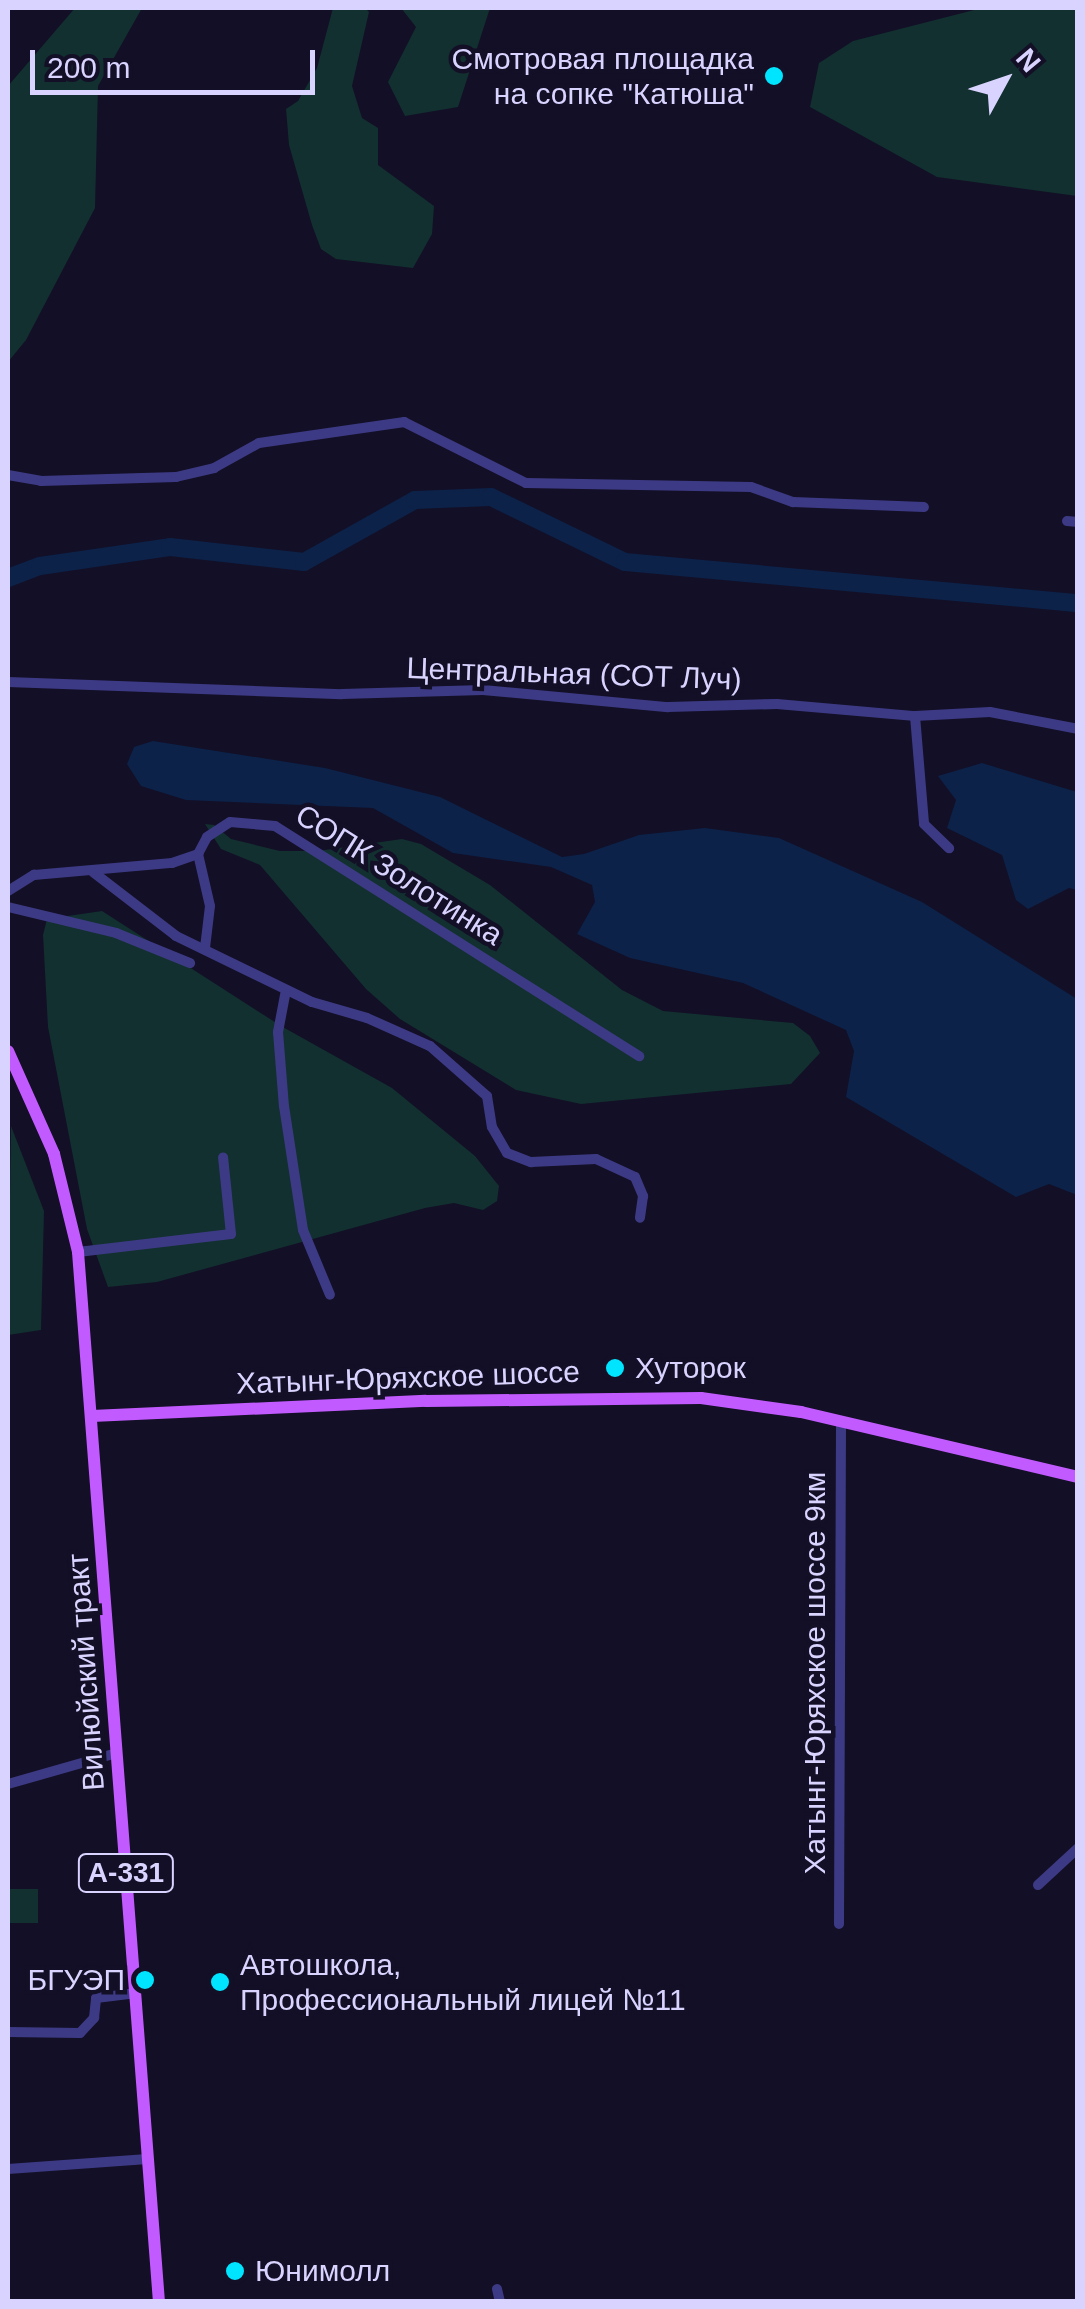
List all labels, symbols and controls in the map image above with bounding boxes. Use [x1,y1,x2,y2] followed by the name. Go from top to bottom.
[35,30,320,92] scale bar
[955,30,1055,130] north arrow
[452,41,754,112] place label: Смотровая площадка на сопке "Катюша"
[1010,43,1047,78] text: N
[47,51,130,84] text: 200 m
[763,65,785,87] marker: Смотровая площадка на сопке "Катюша"
[406,650,742,698] street label: Центральная (СОТ Луч)
[289,797,509,953] street label: СОПК Золотинка
[635,1350,746,1386] place label: Хуторок
[235,1354,581,1402] street label: Хатынг-Юряхское шоссе
[604,1357,626,1379] marker: Хуторок
[797,1472,833,1874] street label: Хатынг-Юряхское шоссе 9км
[60,1552,112,1792] street label: Вилюйский тракт
[76,1850,176,1896] road number: А-331
[240,1947,686,2018] place label: Автошкола, Профессиональный лицей №11
[28,1962,125,1998] place label: БГУЭП
[134,1969,156,1991] marker: БГУЭП
[209,1971,231,1993] marker: Автошкола, Профессиональный лицей №11
[255,2253,390,2289] place label: Юнимолл
[224,2260,246,2282] marker: Юнимолл

